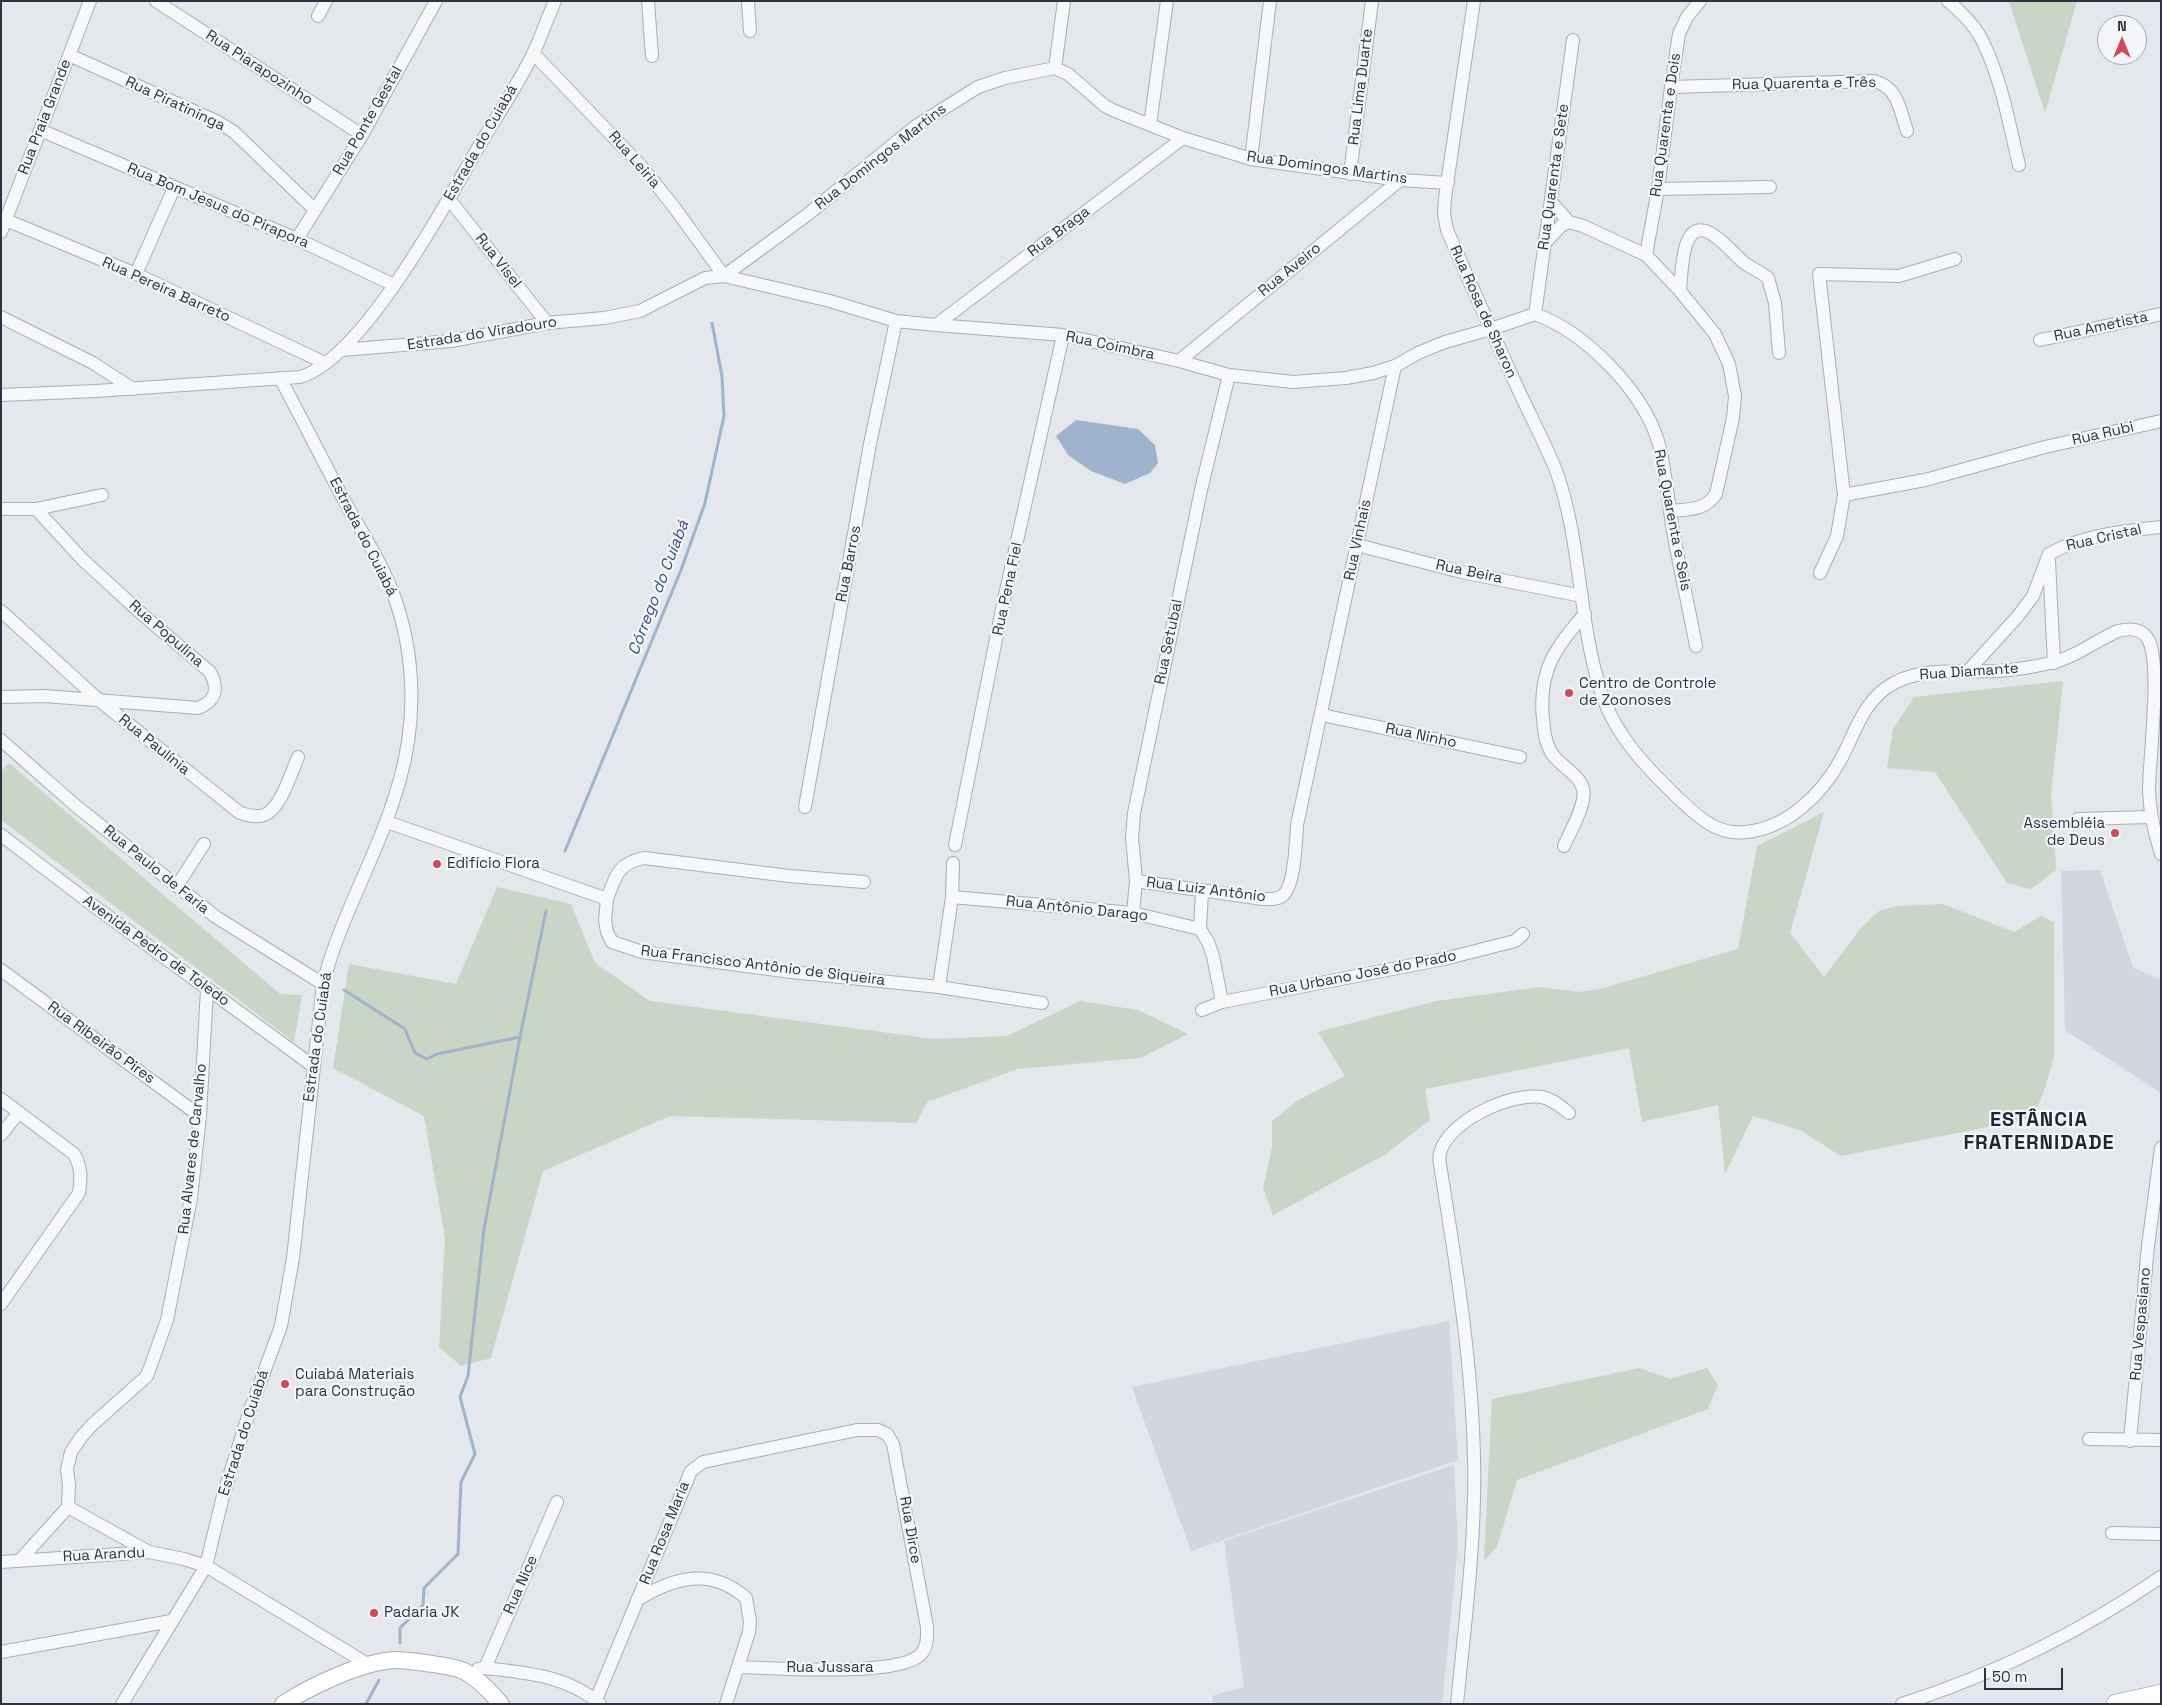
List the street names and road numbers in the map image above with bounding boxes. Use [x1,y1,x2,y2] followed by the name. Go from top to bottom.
[202,27,316,109] street label: Rua Piarapozinho
[1345,28,1377,146] street label: Rua Lima Duarte
[1647,52,1685,198] street label: Rua Quarenta e Dois
[15,57,75,177] street label: Rua Praia Grande
[329,63,407,179] street label: Rua Ponte Gestal
[122,73,228,135] street label: Rua Piratininga
[1732,74,1876,94] street label: Rua Quarenta e Três
[440,82,522,204] street label: Estrada do Cuiabá
[812,100,950,214] street label: Rua Domingos Martins
[1535,103,1573,251] street label: Rua Quarenta e Sete
[604,128,664,192] street label: Rua Leiria
[1246,148,1408,188] street label: Rua Domingos Martins
[124,159,312,253] street label: Rua Bom Jesus do Pirapora
[1024,203,1094,261] street label: Rua Braga
[471,230,525,292] street label: Rua Visel
[1255,239,1325,301] street label: Rua Aveiro
[1446,243,1520,381] street label: Rua Rosa de Sharon
[99,254,233,326] street label: Rua Pereira Barreto
[2052,308,2150,346] street label: Rua Ametista
[406,313,558,355] street label: Estrada do Viradouro
[1064,328,1156,364] street label: Rua Coimbra
[2070,418,2136,450] street label: Rua Rubi
[1649,448,1695,592] street label: Rua Quarenta e Seis
[325,474,401,600] street label: Estrada do Cuiabá
[1341,498,1375,582] street label: Rua Vinhais
[2064,521,2144,555] street label: Rua Cristal
[833,524,865,604] street label: Rua Barros
[989,541,1027,637] street label: Rua Pena Fiel
[1434,556,1504,588] street label: Rua Beira
[125,597,207,671] street label: Rua Populina
[1151,598,1187,686] street label: Rua Setubal
[1919,660,2019,684] street label: Rua Diamante
[115,711,193,779] street label: Rua Paulínia
[1384,720,1458,752] street label: Rua Ninho
[99,822,213,918] street label: Rua Paulo de Faria
[1145,874,1267,906] street label: Rua Luiz Antônio
[79,892,233,1010] street label: Avenida Pedro de Toledo
[1005,893,1149,925] street label: Rua Antônio Darago
[640,942,886,990] street label: Rua Francisco Antônio de Siqueira
[1268,947,1458,1001] street label: Rua Urbano José do Prado
[300,971,336,1103] street label: Estrada do Cuiabá
[44,998,158,1088] street label: Rua Ribeirão Pires
[175,1063,211,1235] street label: Rua Alvares de Carvalho
[2127,1267,2155,1381] street label: Rua Vespasiano
[215,1368,273,1498] street label: Estrada do Cuiabá
[636,1479,694,1587] street label: Rua Rosa Maria
[895,1495,925,1565] street label: Rua Dirce
[62,1544,146,1566] street label: Rua Arandu
[500,1553,542,1617] street label: Rua Nice
[786,1659,874,1677] street label: Rua Jussara

